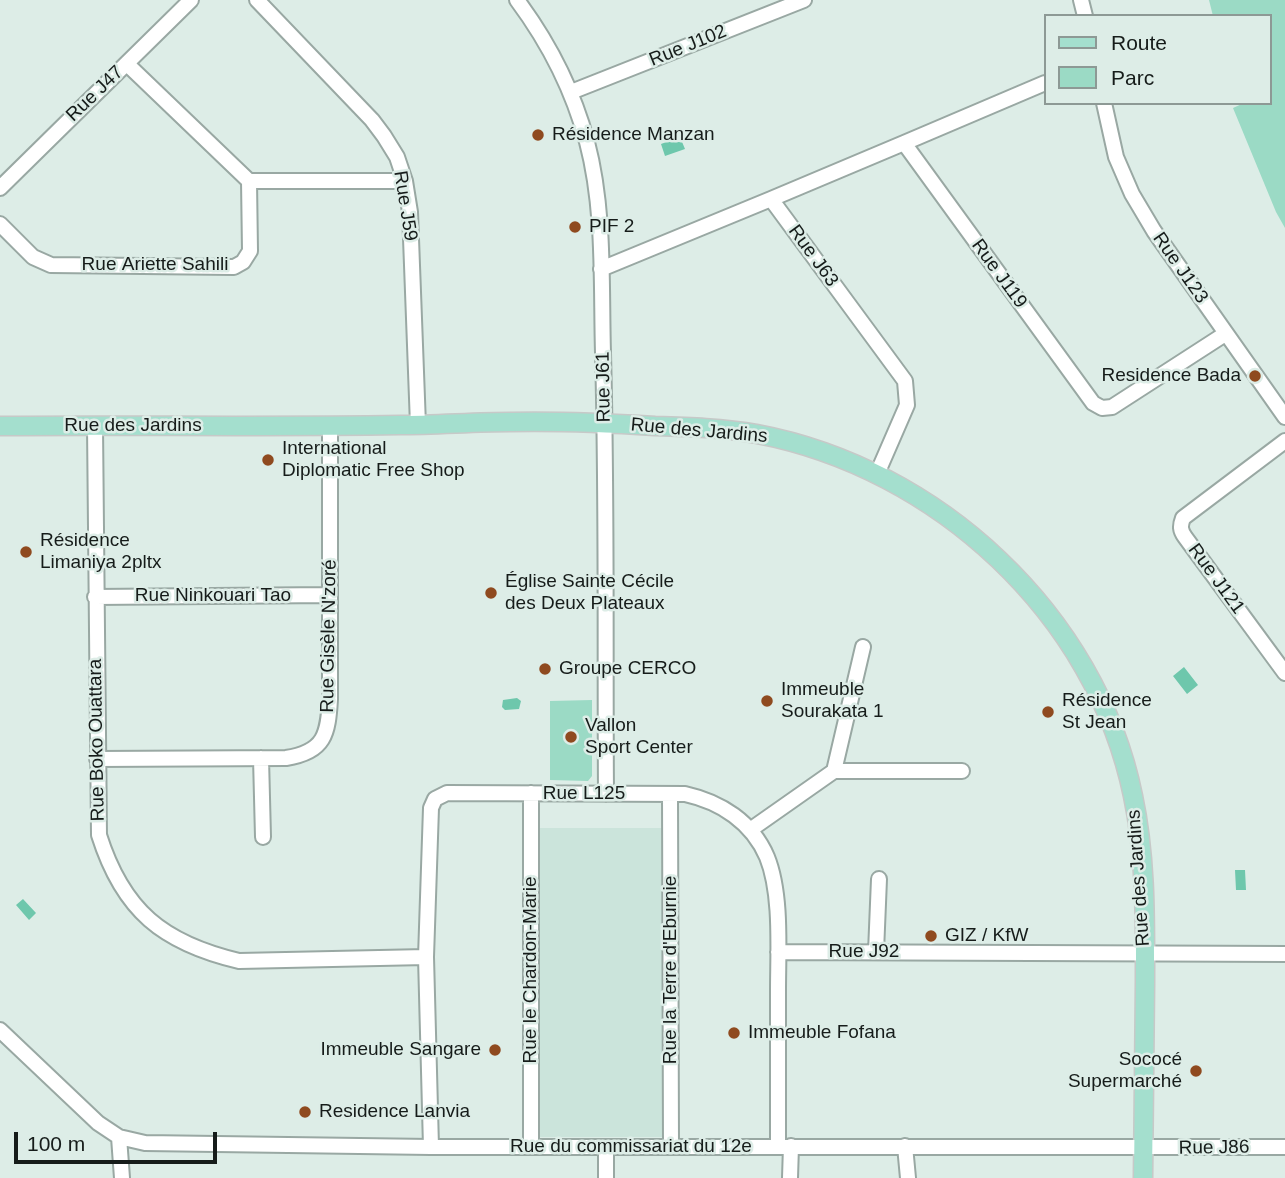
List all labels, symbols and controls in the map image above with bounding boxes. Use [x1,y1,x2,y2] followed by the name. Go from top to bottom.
[1044,14,1271,105] legend
[646,20,730,72] street label: Rue J102
[1111,31,1167,54] text: Route
[62,61,128,127] street label: Rue J47
[1111,66,1154,89] text: Parc
[552,124,715,146] place label: Résidence Manzan
[530,127,546,143] marker: Résidence Manzan
[388,169,422,243] street label: Rue J59
[589,216,634,238] place label: PIF 2
[567,219,583,235] marker: PIF 2
[783,221,843,291] street label: Rue J63
[1147,228,1213,308] street label: Rue J123
[966,235,1032,313] street label: Rue J119
[82,254,228,276] street label: Rue Ariette Sahili
[592,351,616,423] street label: Rue J61
[1102,365,1241,387] place label: Residence Bada
[1247,368,1263,384] marker: Residence Bada
[630,414,768,448] street label: Rue des Jardins
[64,415,202,437] street label: Rue des Jardins
[282,438,465,482] place label: International Diplomatic Free Shop
[260,452,276,468] marker: International Diplomatic Free Shop
[40,530,161,574] place label: Résidence Limaniya 2pltx
[1183,539,1249,619] street label: Rue J121
[18,544,34,560] marker: Résidence Limaniya 2pltx
[316,559,342,713] street label: Rue Gisèle N'zoré
[505,571,674,615] place label: Église Sainte Cécile des Deux Plateaux
[135,585,291,607] street label: Rue Ninkouari Tao
[483,585,499,601] marker: Église Sainte Cécile des Deux Plateaux
[84,658,110,822] street label: Rue Boko Ouattara
[559,658,696,680] place label: Groupe CERCO
[537,661,553,677] marker: Groupe CERCO
[781,679,883,723] place label: Immeuble Sourakata 1
[1062,690,1152,734] place label: Résidence St Jean
[759,693,775,709] marker: Immeuble Sourakata 1
[1040,704,1056,720] marker: Résidence St Jean
[585,715,693,759] place label: Vallon Sport Center
[563,729,579,745] marker: Vallon Sport Center
[543,783,625,805] street label: Rue L125
[1123,809,1155,947] street label: Rue des Jardins
[660,876,682,1064] street label: Rue la Terre d'Eburnie
[520,877,542,1063] street label: Rue le Chardon-Marie
[945,925,1028,947] place label: GIZ / KfW
[923,928,939,944] marker: GIZ / KfW
[829,941,899,963] street label: Rue J92
[748,1022,896,1044] place label: Immeuble Fofana
[726,1025,742,1041] marker: Immeuble Fofana
[320,1039,481,1061] place label: Immeuble Sangare
[487,1042,503,1058] marker: Immeuble Sangare
[1068,1049,1182,1093] place label: Sococé Supermarché
[1188,1063,1204,1079] marker: Sococé Supermarché
[319,1101,470,1123] place label: Residence Lanvia
[297,1104,313,1120] marker: Residence Lanvia
[18,1118,220,1162] scale bar
[27,1132,85,1155] text: 100 m
[510,1136,752,1158] street label: Rue du commissariat du 12e
[1178,1136,1250,1160] street label: Rue J86

